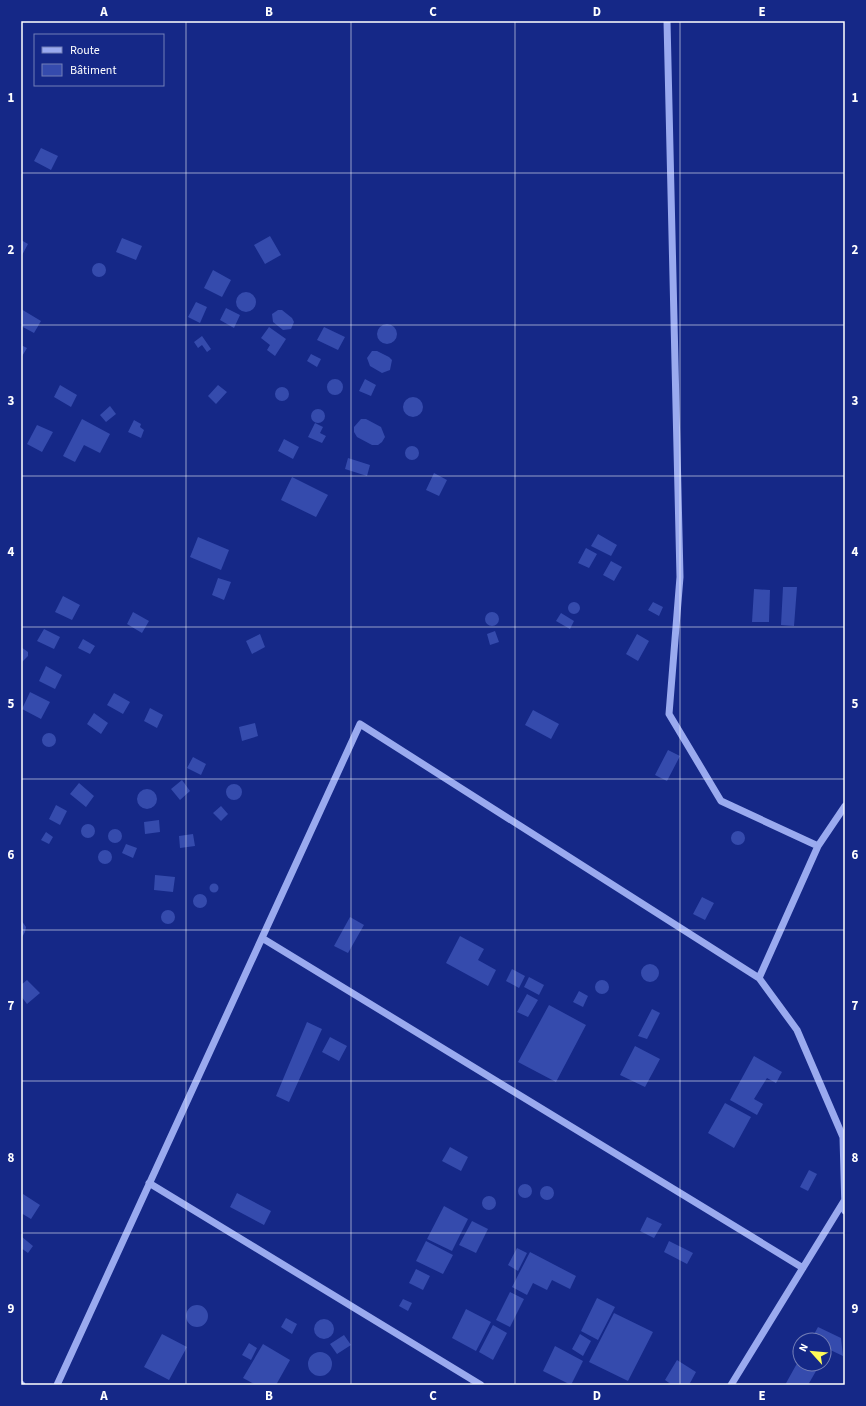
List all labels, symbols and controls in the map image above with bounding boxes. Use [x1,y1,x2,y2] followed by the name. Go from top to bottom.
[99,3,108,21] text: A
[265,3,273,21] text: B
[429,3,437,21] text: C
[593,3,601,21] text: D
[758,3,766,21] text: E
[34,34,164,86] legend
[70,42,100,59] text: Route
[70,62,116,79] text: Bâtiment
[8,89,15,107] text: 1
[852,89,859,107] text: 1
[8,241,15,259] text: 2
[852,241,859,259] text: 2
[8,392,15,410] text: 3
[852,392,859,410] text: 3
[8,543,15,561] text: 4
[852,543,859,561] text: 4
[8,695,15,713] text: 5
[852,695,859,713] text: 5
[8,846,15,864] text: 6
[852,846,859,864] text: 6
[8,997,15,1015] text: 7
[852,997,859,1015] text: 7
[8,1149,15,1167] text: 8
[852,1149,859,1167] text: 8
[8,1300,15,1318] text: 9
[852,1300,859,1318] text: 9
[792,1332,832,1372] north arrow
[795,1341,812,1354] text: N
[99,1387,108,1405] text: A
[265,1387,273,1405] text: B
[429,1387,437,1405] text: C
[593,1387,601,1405] text: D
[758,1387,766,1405] text: E

